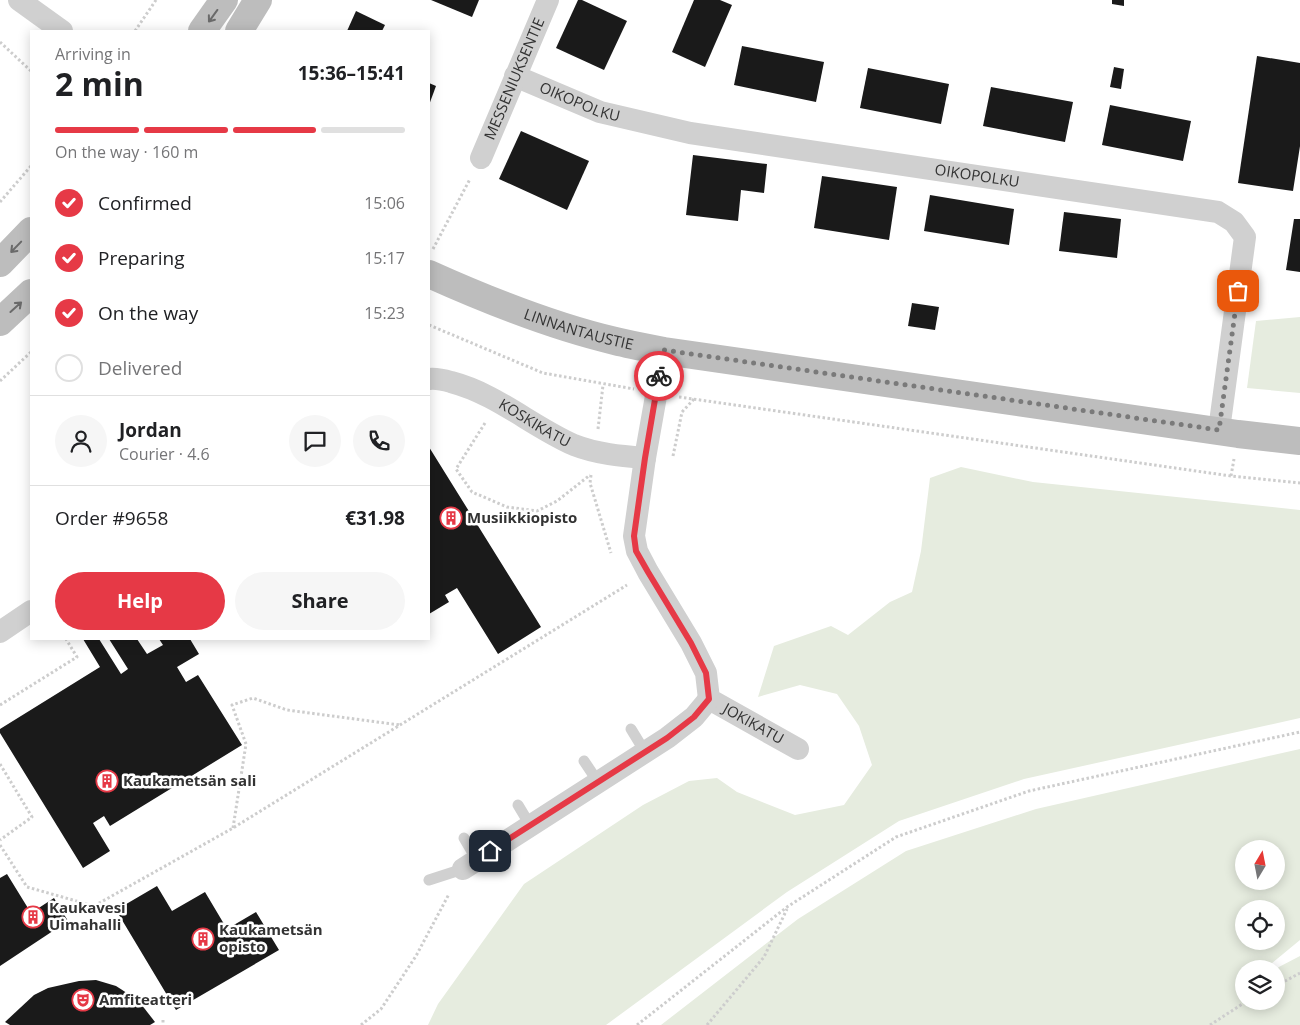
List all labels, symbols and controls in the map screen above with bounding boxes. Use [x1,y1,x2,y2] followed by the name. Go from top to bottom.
[208,9,218,23] one-way arrow
[479,14,548,143] street label: MESSENIUKSENTIE
[55,43,131,65] text: Arriving in
[298,60,405,86] text: 15:36–15:41
[55,62,144,105] text: 2 min
[537,77,622,125] street label: OIKOPOLKU
[55,141,198,163] text: On the way · 160 m
[934,159,1021,191] street label: OIKOPOLKU
[55,189,83,217] icon: check
[98,190,192,216] text: Confirmed
[364,192,405,214] text: 15:06
[10,241,22,253] one-way arrow
[55,244,83,272] icon: check
[98,245,185,271] text: Preparing
[364,247,405,269] text: 15:17
[1217,270,1259,312] pin
[1224,277,1252,305] icon: bag
[55,299,83,327] icon: check
[98,300,198,326] text: On the way
[9,302,22,313] one-way arrow
[364,302,405,324] text: 15:23
[521,303,635,354] street label: LINNANTAUSTIE
[634,351,684,401] courier
[98,355,182,381] text: Delivered
[645,362,673,390] icon: bike
[496,393,574,451] street label: KOSKIKATU
[55,415,107,467] button: person
[289,415,341,467] button: chat
[353,415,405,467] button: phone
[119,417,182,443] text: Jordan
[119,443,210,465] text: Courier · 4.6
[55,505,168,531] text: Order #9658
[345,505,405,531] text: €31.98
[439,506,463,530] building icon: Musiikkiopisto
[467,507,577,527] place label: Musiikkiopisto
[55,572,225,630] button: Help
[235,572,405,630] button: Share
[718,697,788,748] street label: JOKIKATU
[95,769,119,793] building icon: Kaukametsän sali
[123,770,256,790] place label: Kaukametsän sali
[469,830,511,872] pin
[476,837,504,865] icon: home
[1235,840,1285,890] north arrow
[1235,840,1285,1010] map controls
[49,897,126,934] place label: Kaukavesi Uimahalli
[1235,900,1285,950] button: locate
[21,905,45,929] building icon: Kaukavesi Uimahalli
[219,919,323,956] place label: Kaukametsän opisto
[191,927,215,951] building icon: Kaukametsän opisto
[1235,960,1285,1010] button: layers
[71,988,95,1012] theatre icon: Amfiteatteri
[99,989,192,1009] place label: Amfiteatteri

